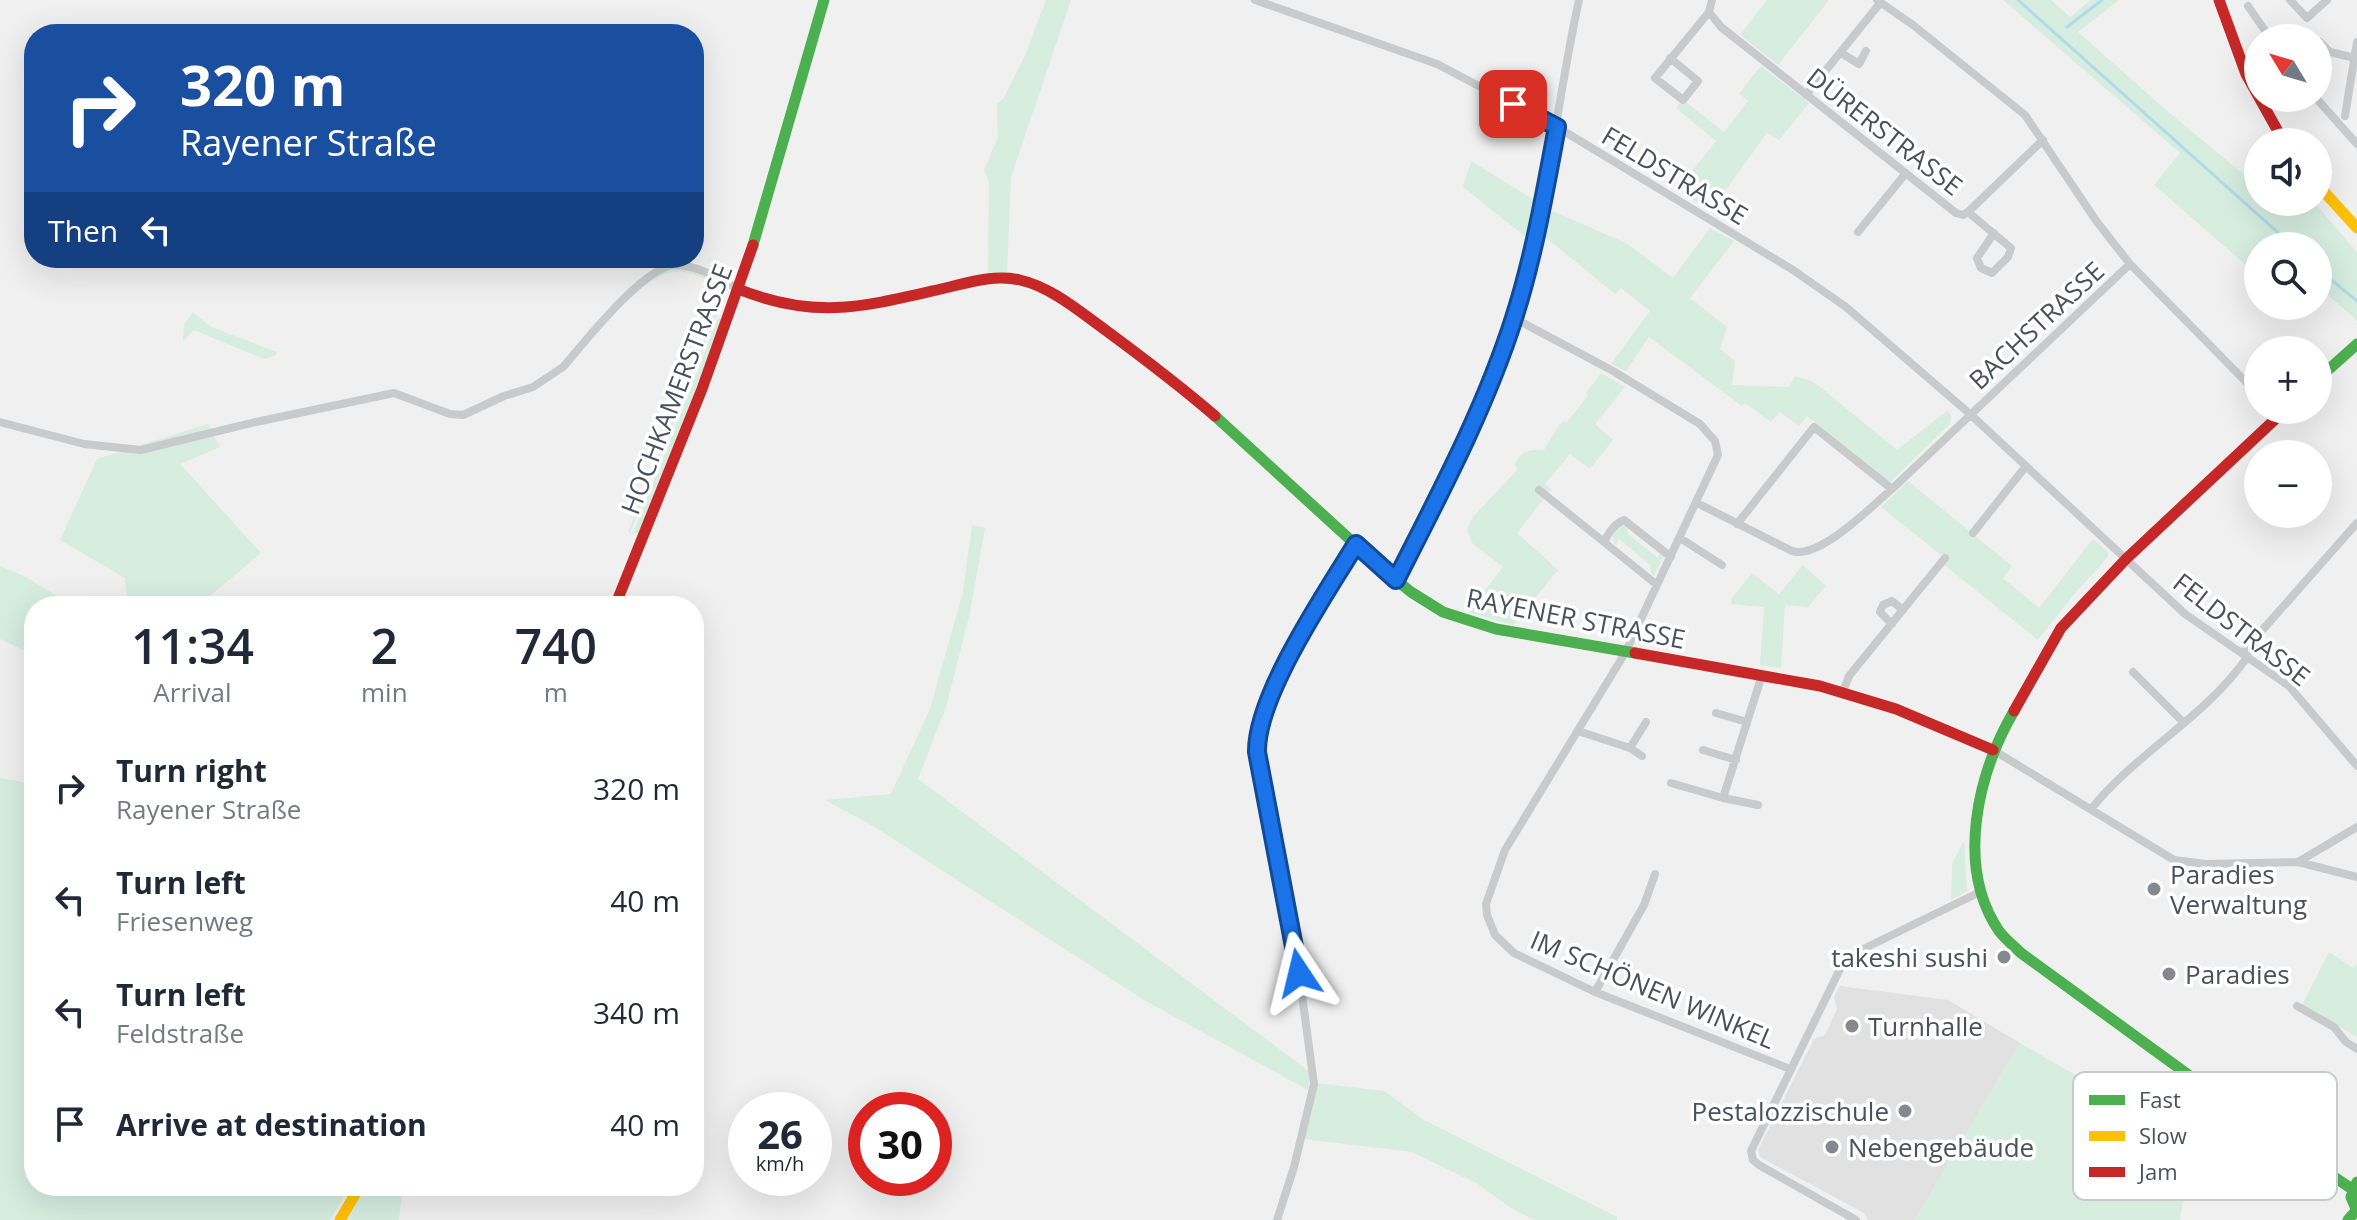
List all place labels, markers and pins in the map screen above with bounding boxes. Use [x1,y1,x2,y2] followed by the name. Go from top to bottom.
[1479,70,1547,138] pin
[2170,856,2307,922] place label: Paradies Verwaltung
[2145,880,2163,898] marker: Paradies Verwaltung
[1831,939,1988,975] place label: takeshi sushi
[1995,948,2013,966] marker: takeshi sushi
[2185,956,2290,992] place label: Paradies
[2160,965,2178,983] marker: Paradies
[1868,1008,1983,1044] place label: Turnhalle
[1843,1017,1861,1035] marker: Turnhalle
[1692,1093,1889,1129] place label: Pestalozzischule
[1896,1102,1914,1120] marker: Pestalozzischule
[1848,1129,2034,1165] place label: Nebengebäude
[1823,1138,1841,1156] marker: Nebengebäude

